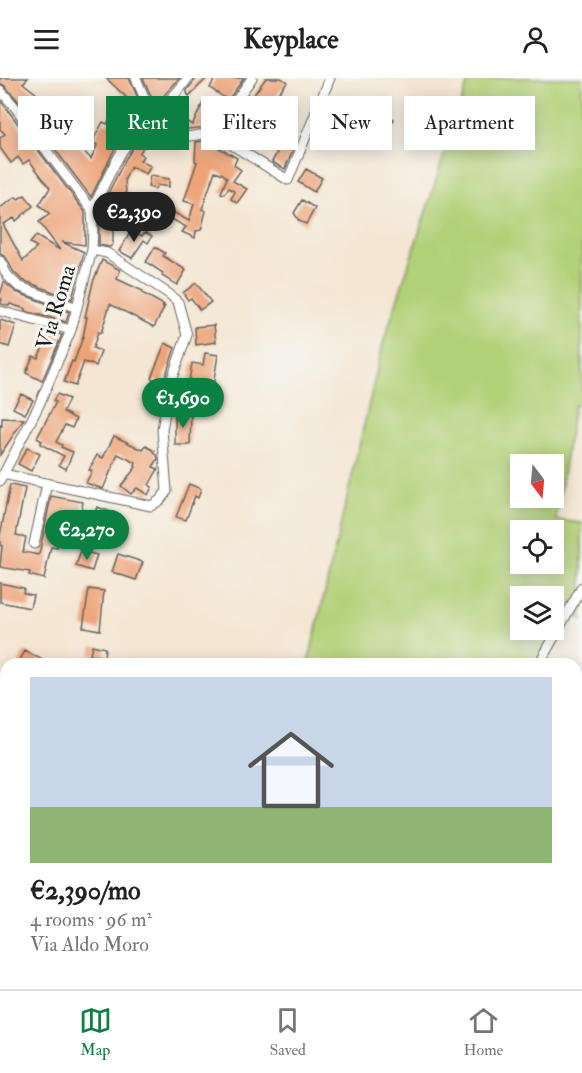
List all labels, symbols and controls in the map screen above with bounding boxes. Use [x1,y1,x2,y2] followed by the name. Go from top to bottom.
[30,23,63,56] icon: menu
[243,23,339,56] text: Keyplace
[519,23,552,56] icon: person
[18,96,94,150] chip: Buy
[106,96,189,150] chip: Rent
[201,96,298,150] chip: Filters
[310,96,392,150] chip: New
[404,96,535,150] chip: Apartment
[85,192,183,243] pin: €2,390
[107,199,161,224] text: €2,390
[30,261,82,353] street label: Via Roma
[134,378,232,429] pin: €1,690
[156,385,210,410] text: €1,690
[510,454,564,508] north arrow
[510,454,564,640] map controls
[38,510,136,561] pin: €2,270
[59,517,115,542] text: €2,270
[510,520,564,574] button: locate
[510,586,564,640] button: layers
[237,716,345,824] icon: home
[30,875,141,907] text: €2,390/mo
[30,907,152,932] text: 4 rooms · 96 m²
[30,932,149,957] text: Via Aldo Moro
[79,1004,112,1060] tab: Map
[269,1004,306,1060] tab: Saved
[464,1004,503,1060] tab: Home

